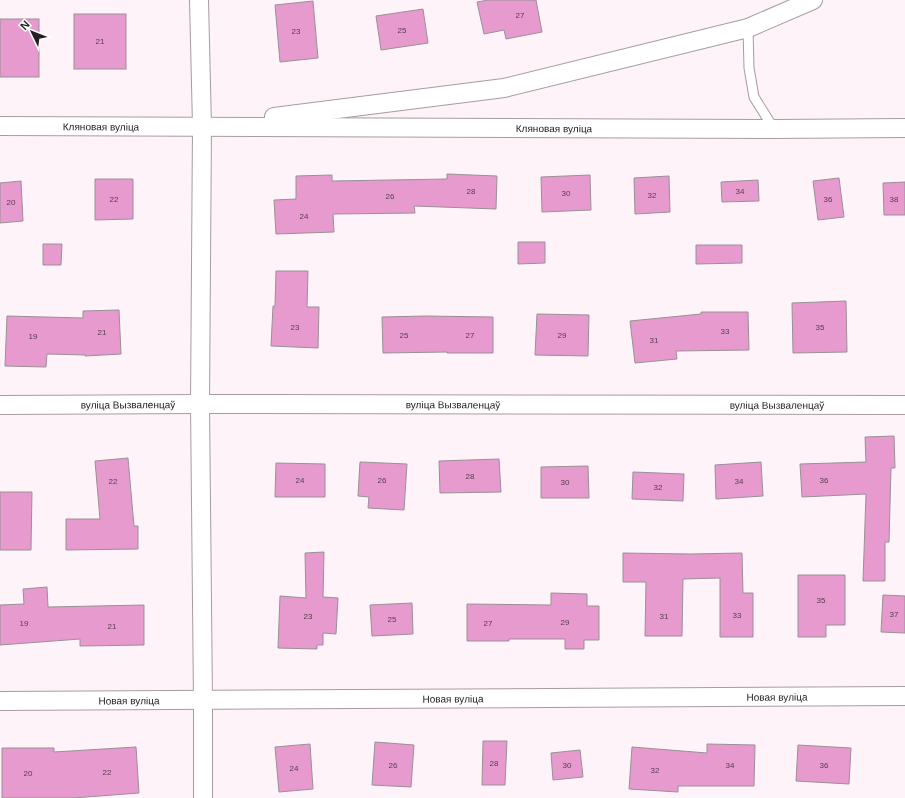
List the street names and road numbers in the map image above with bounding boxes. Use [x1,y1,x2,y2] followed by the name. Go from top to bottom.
[63,121,140,132] street label: Кляновая вуліца
[516,122,593,134] street label: Кляновая вуліца
[81,399,175,410] street label: вуліца Вызваленцаў
[406,399,500,410] street label: вуліца Вызваленцаў
[730,399,824,410] street label: вуліца Вызваленцаў
[746,691,808,702] street label: Новая вуліца
[422,693,484,704] street label: Новая вуліца
[98,695,160,706] street label: Новая вуліца

